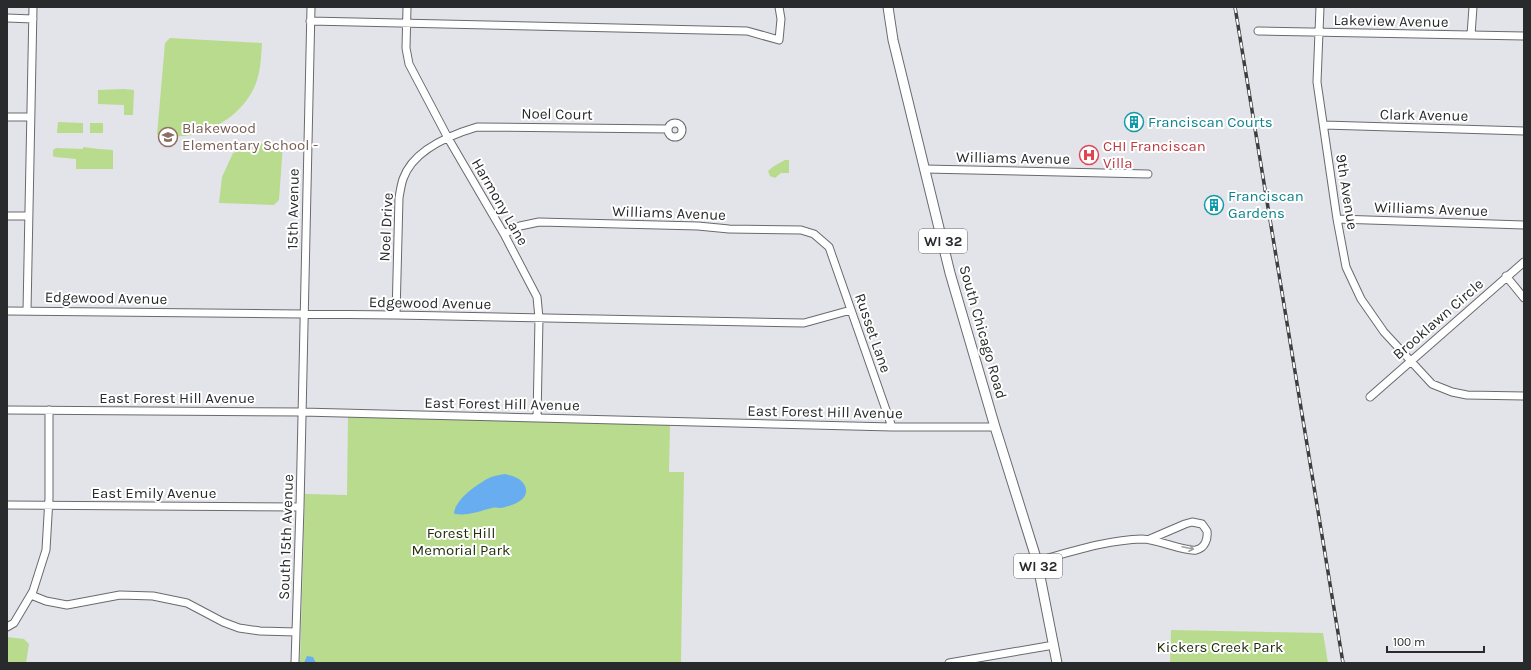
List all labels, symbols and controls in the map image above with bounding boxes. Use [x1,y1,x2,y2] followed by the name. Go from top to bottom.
[1333,11,1449,31] street label: Lakeview Avenue
[521,104,593,124] street label: Noel Court
[1380,105,1468,125] street label: Clark Avenue
[1123,111,1145,133] building icon: Franciscan Courts
[1148,113,1273,131] place label: Franciscan Courts
[182,119,318,154] place label: Blakewood Elementary School -
[157,126,179,148] school or university icon: Blakewood Elementary School -
[1103,137,1206,172] place label: CHI Franciscan Villa
[1078,144,1100,166] hospital icon: CHI Franciscan Villa
[956,148,1070,168] street label: Williams Avenue
[1332,153,1362,231] street label: 9th Avenue
[468,155,532,249] street label: Harmony Lane
[283,168,303,250] street label: 15th Avenue
[1228,187,1304,222] place label: Franciscan Gardens
[375,192,397,262] street label: Noel Drive
[1203,194,1225,216] building icon: Franciscan Gardens
[1374,198,1488,220] street label: Williams Avenue
[612,202,726,224] street label: Williams Avenue
[919,229,967,253] road number: WI 32
[955,263,1011,401] street label: South Chicago Road
[1389,275,1487,363] street label: Brooklawn Circle
[45,288,167,308] street label: Edgewood Avenue
[851,291,895,375] street label: Russet Lane
[369,293,491,313] street label: Edgewood Avenue
[99,389,255,407] street label: East Forest Hill Avenue
[424,394,580,414] street label: East Forest Hill Avenue
[747,402,903,422] street label: East Forest Hill Avenue
[275,474,297,600] street label: South 15th Avenue
[92,484,216,502] street label: East Emily Avenue
[412,524,510,559] park label: Forest Hill Memorial Park
[1181,545,1194,553] one-way arrow
[1014,554,1062,578] road number: WI 32
[1387,628,1484,654] scale bar
[1393,635,1425,649] text: 100 m
[1157,638,1283,656] park label: Kickers Creek Park

